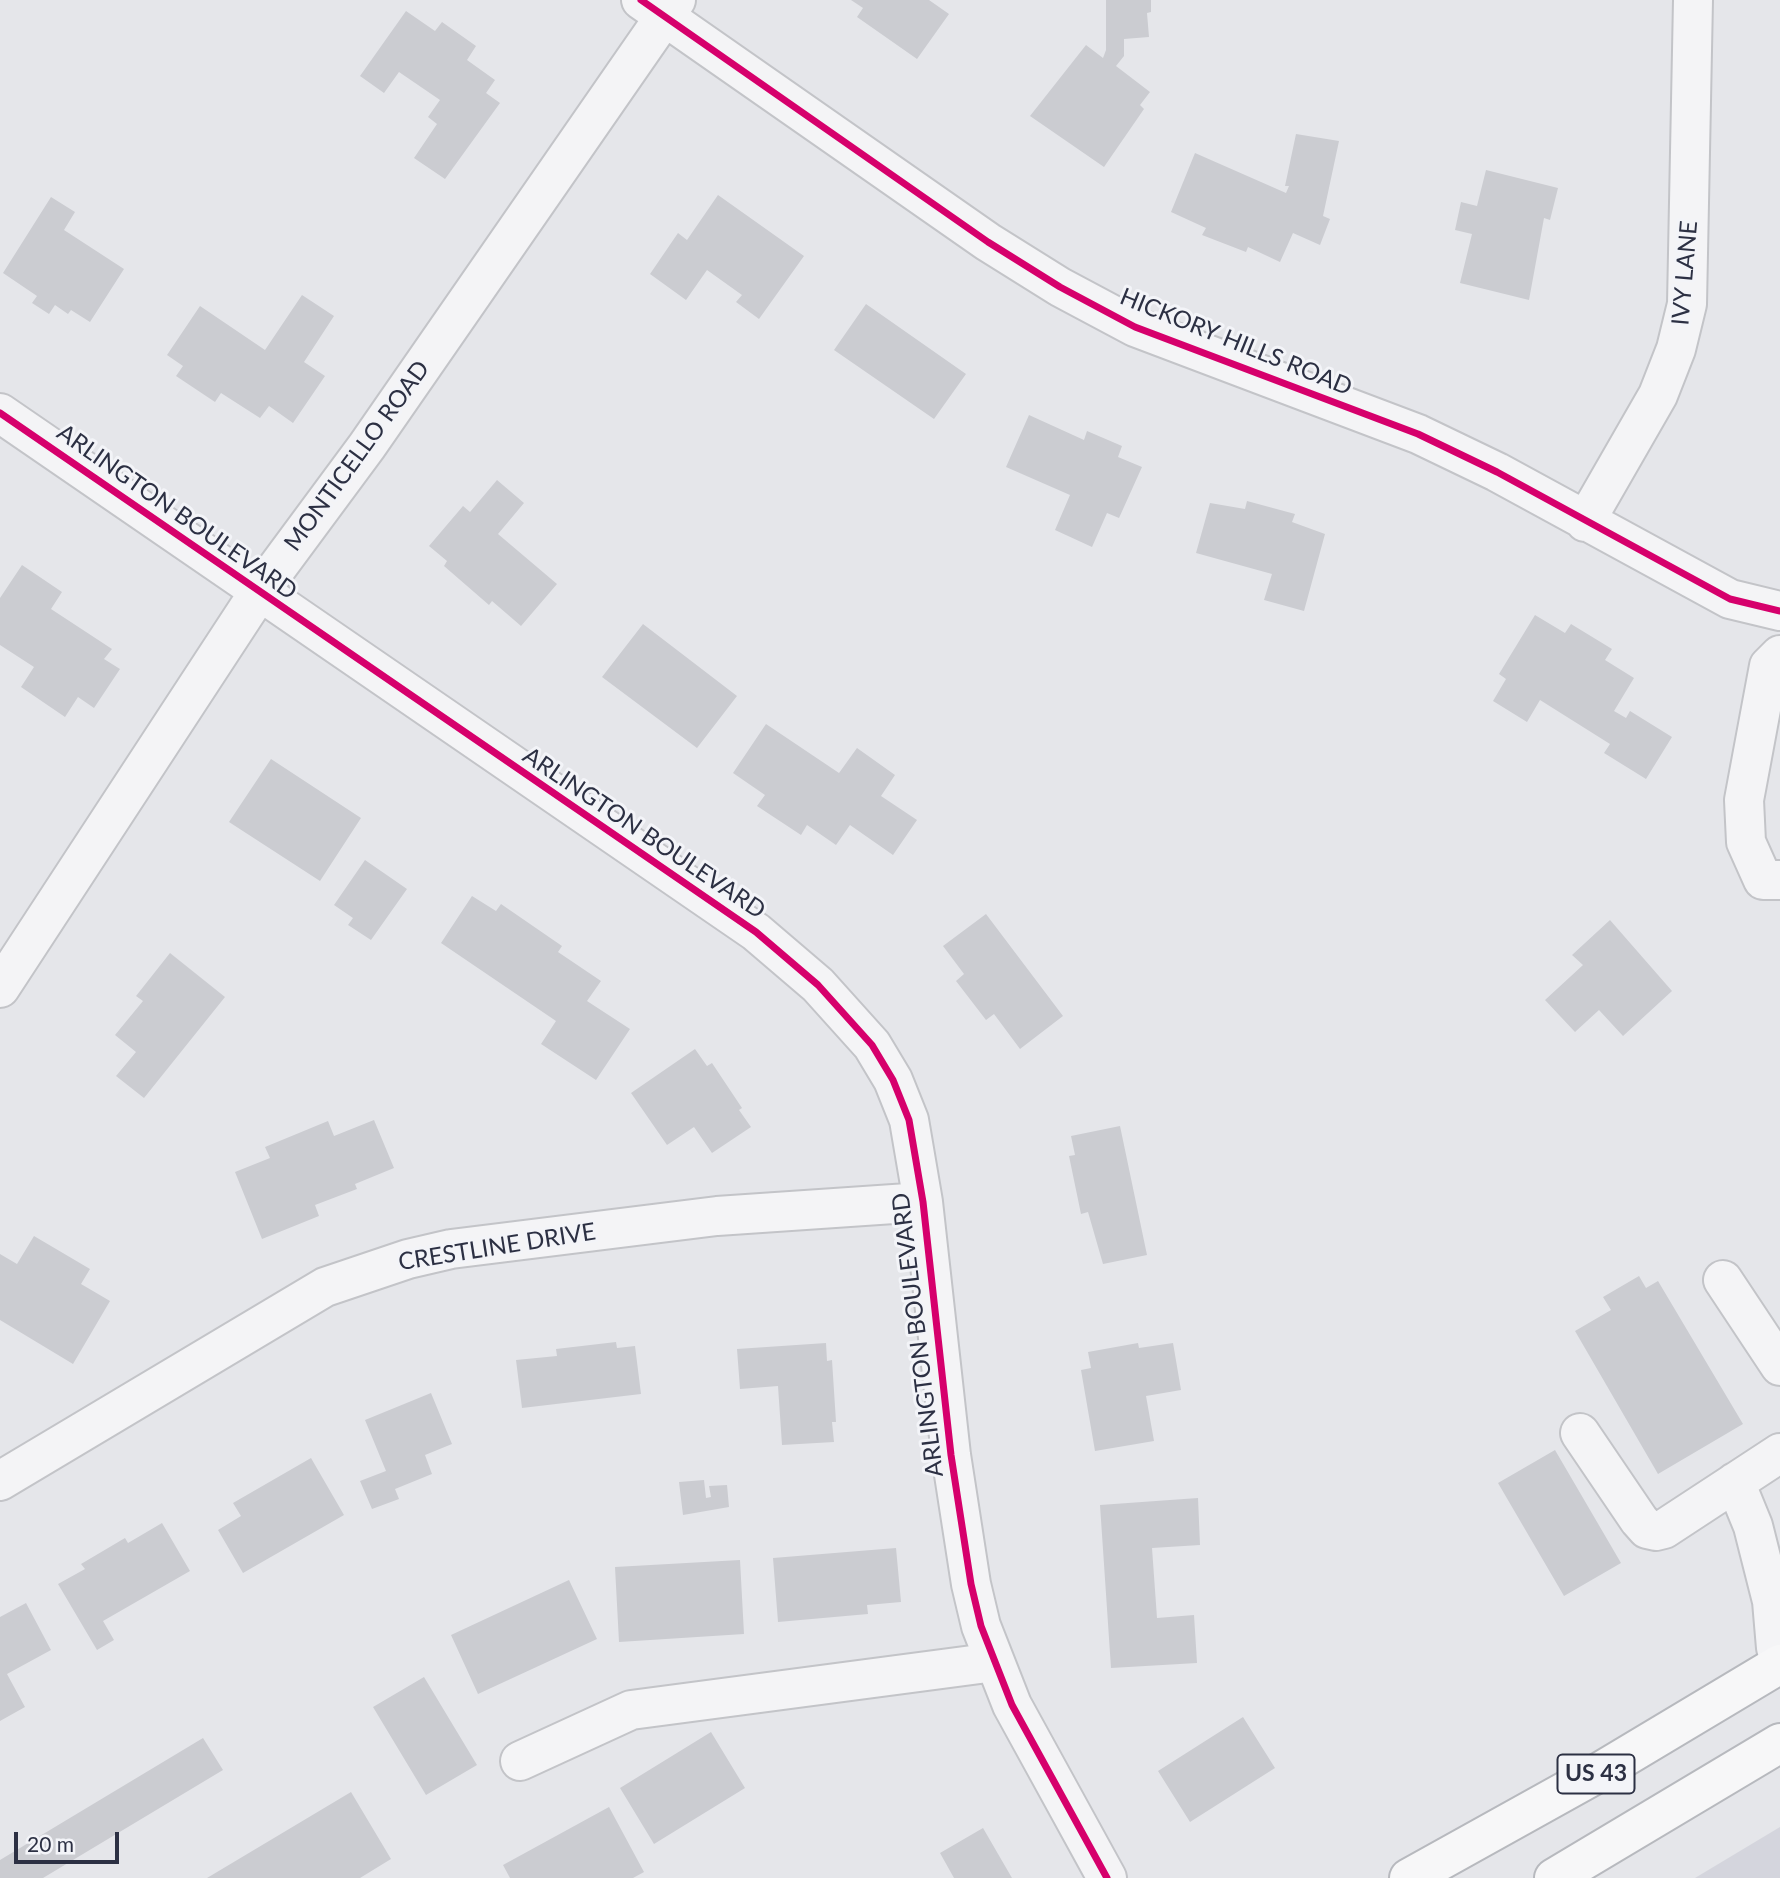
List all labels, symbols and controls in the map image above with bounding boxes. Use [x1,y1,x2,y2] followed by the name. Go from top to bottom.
[1666,220,1704,326] street label: IVY LANE
[1116,282,1356,402] street label: HICKORY HILLS ROAD
[278,355,436,557] street label: MONTICELLO ROAD
[52,418,302,606] street label: ARLINGTON BOULEVARD
[517,741,771,925] street label: ARLINGTON BOULEVARD
[886,1191,950,1479] street label: ARLINGTON BOULEVARD
[396,1217,598,1277] street label: CRESTLINE DRIVE
[1558,1754,1634,1794] road number: US 43
[18,1818,122,1862] scale bar
[27,1831,74,1856] text: 20 m

